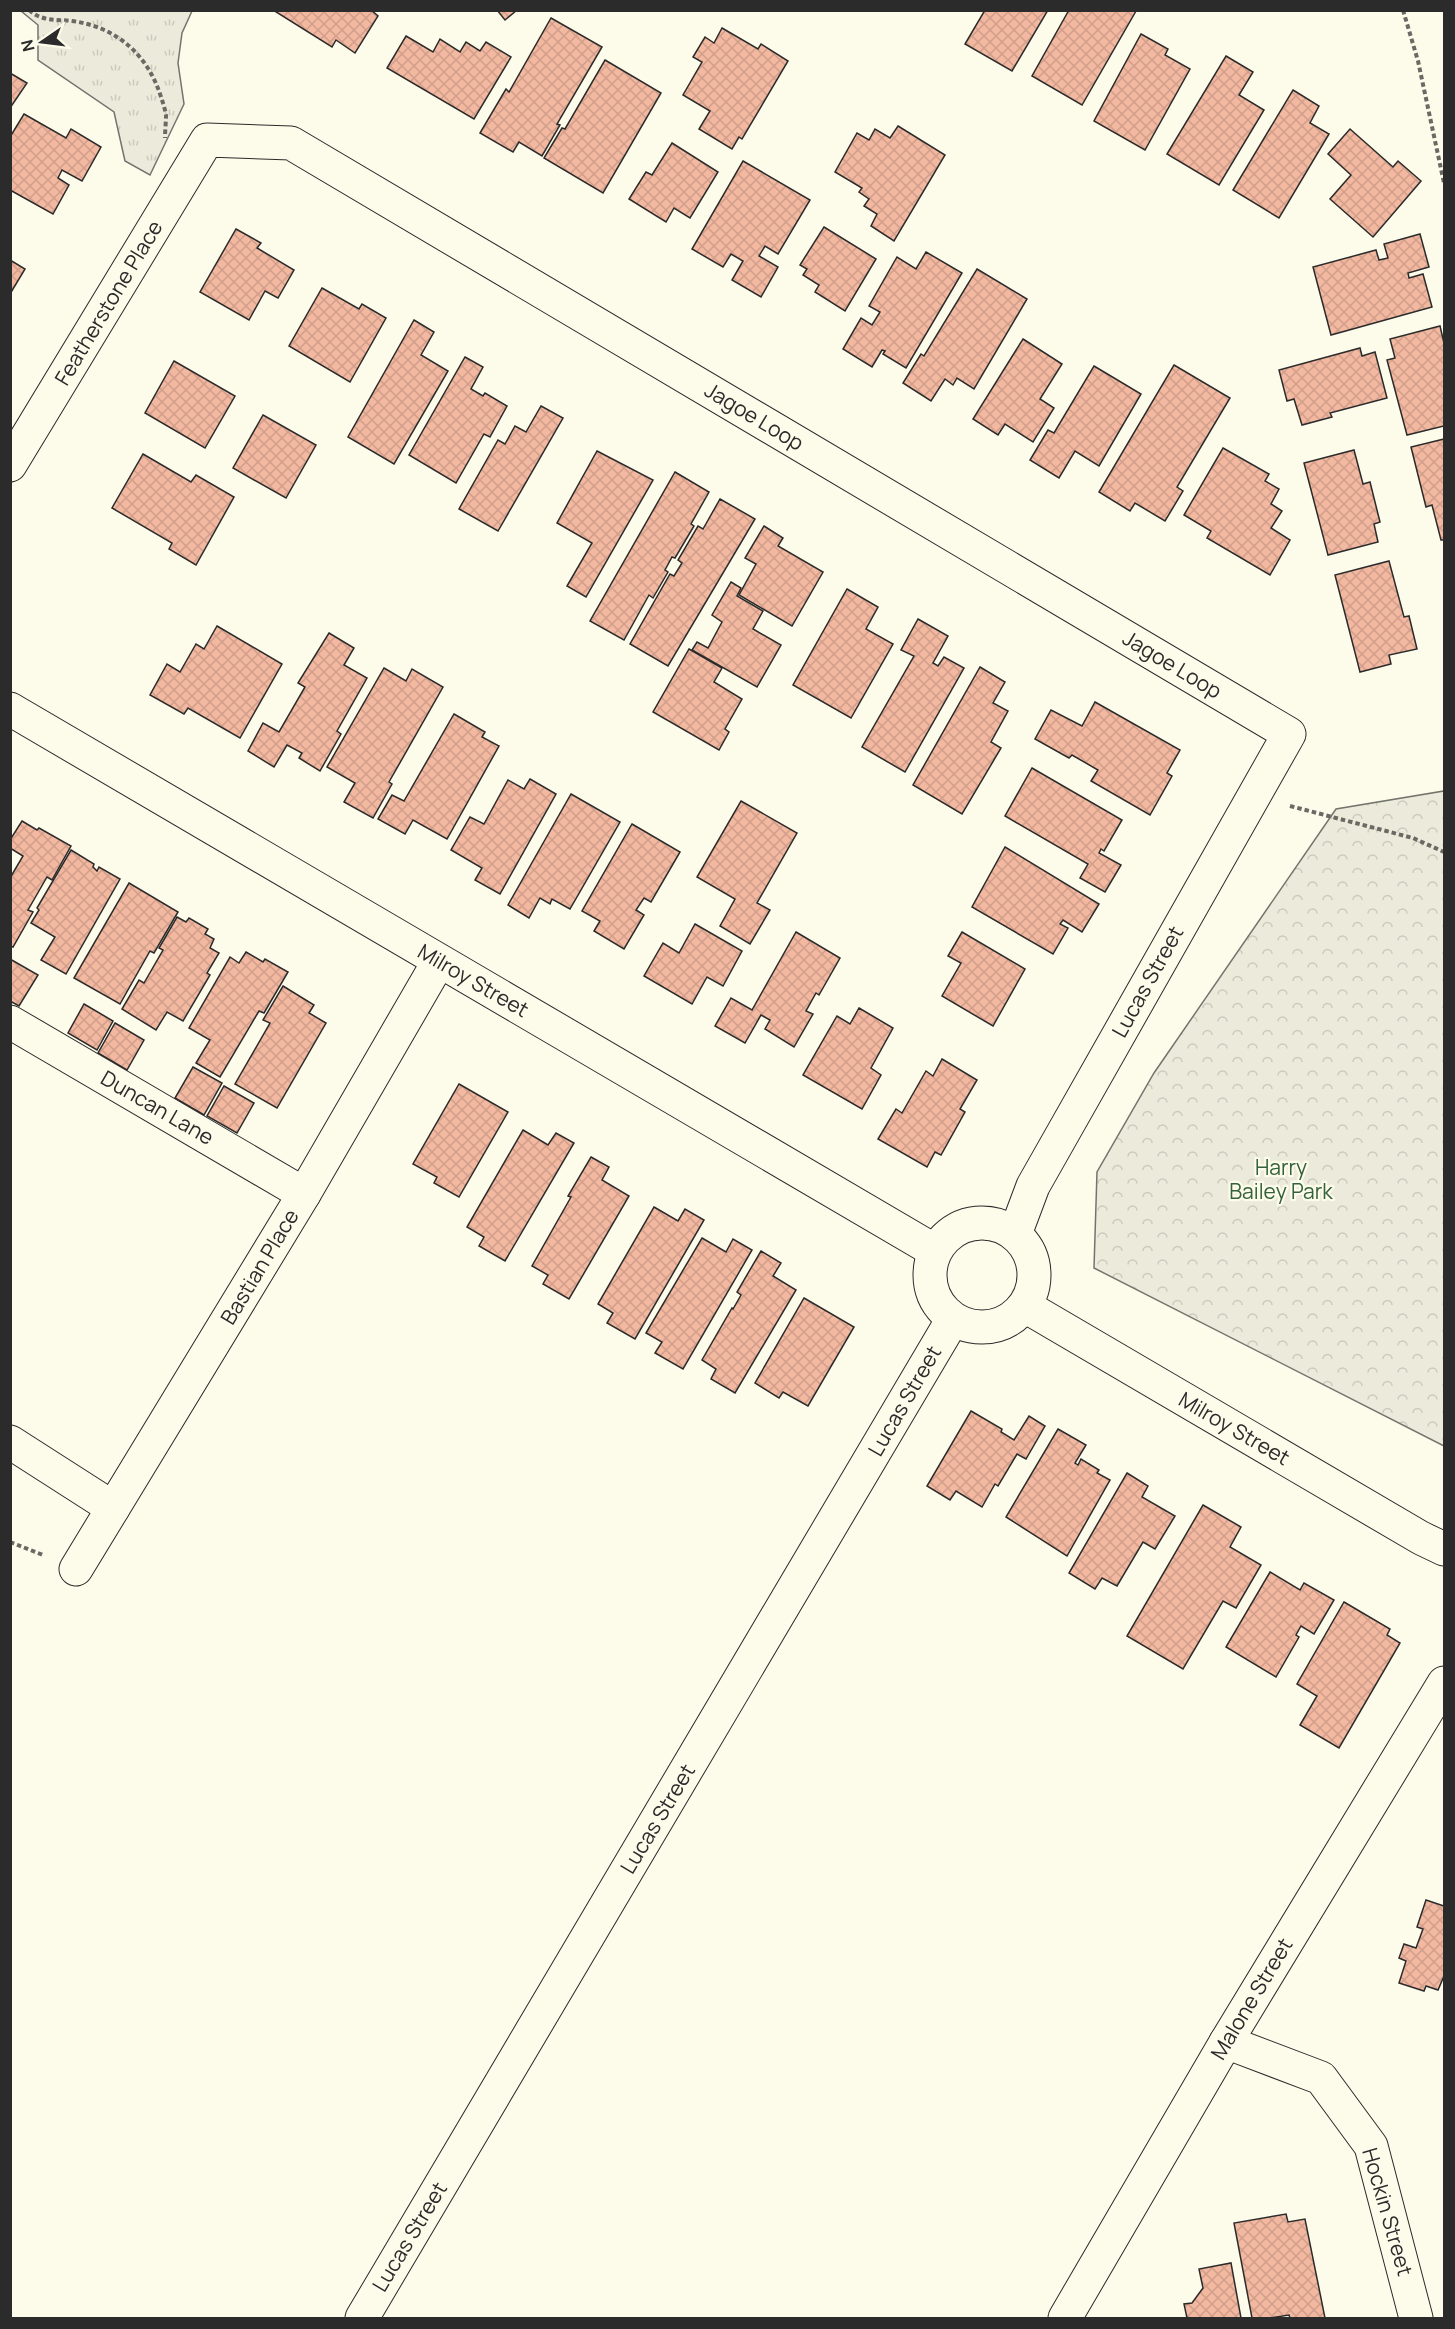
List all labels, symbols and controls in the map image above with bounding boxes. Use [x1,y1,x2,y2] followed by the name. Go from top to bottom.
[12,12,72,72] north arrow
[15,37,40,54] text: N
[48,215,168,390] street label: Featherstone Place
[700,376,809,457] street label: Jagoe Loop
[1118,624,1227,705] street label: Jagoe Loop
[1105,921,1189,1042] street label: Lucas Street
[413,937,534,1023] street label: Milroy Street
[96,1064,219,1151] street label: Duncan Lane
[1229,1153,1333,1205] park label: Harry Bailey Park
[214,1204,305,1329] street label: Bastian Place
[861,1340,947,1461] street label: Lucas Street
[1174,1385,1295,1471] street label: Milroy Street
[613,1758,701,1879] street label: Lucas Street
[1204,1932,1298,2064] street label: Malone Street
[1356,2144,1420,2279] street label: Hockin Street
[365,2176,453,2297] street label: Lucas Street

